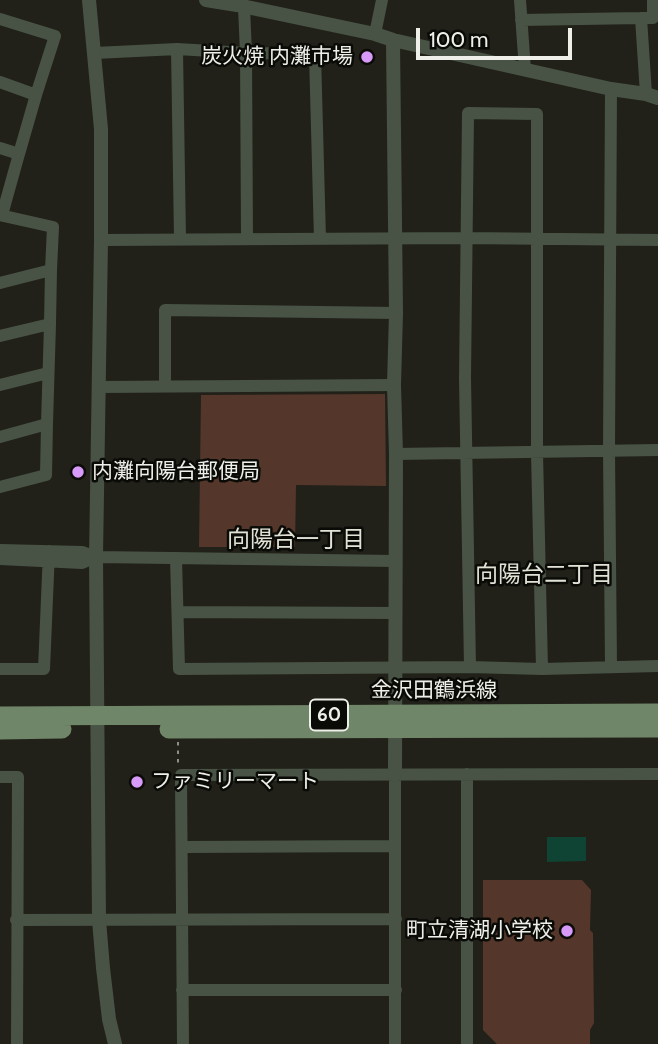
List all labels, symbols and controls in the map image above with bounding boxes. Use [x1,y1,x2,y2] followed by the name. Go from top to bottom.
[420,14,576,58] scale bar
[429,27,488,52] text: 100 m
[201,44,353,70] place label: 炭火焼 内灘市場
[359,49,375,65] marker: 炭火焼 内灘市場
[92,459,260,485] place label: 内灘向陽台郵便局
[70,464,86,480] marker: 内灘向陽台郵便局
[227,526,365,554] district label: 向陽台一丁目
[475,561,613,589] district label: 向陽台二丁目
[371,678,497,704] street label: 金沢田鶴浜線
[310,700,348,730] road number: 60
[151,769,319,795] place label: ファミリーマート
[129,774,145,790] marker: ファミリーマート
[406,918,553,944] place label: 町立清湖小学校
[559,923,575,939] marker: 町立清湖小学校

